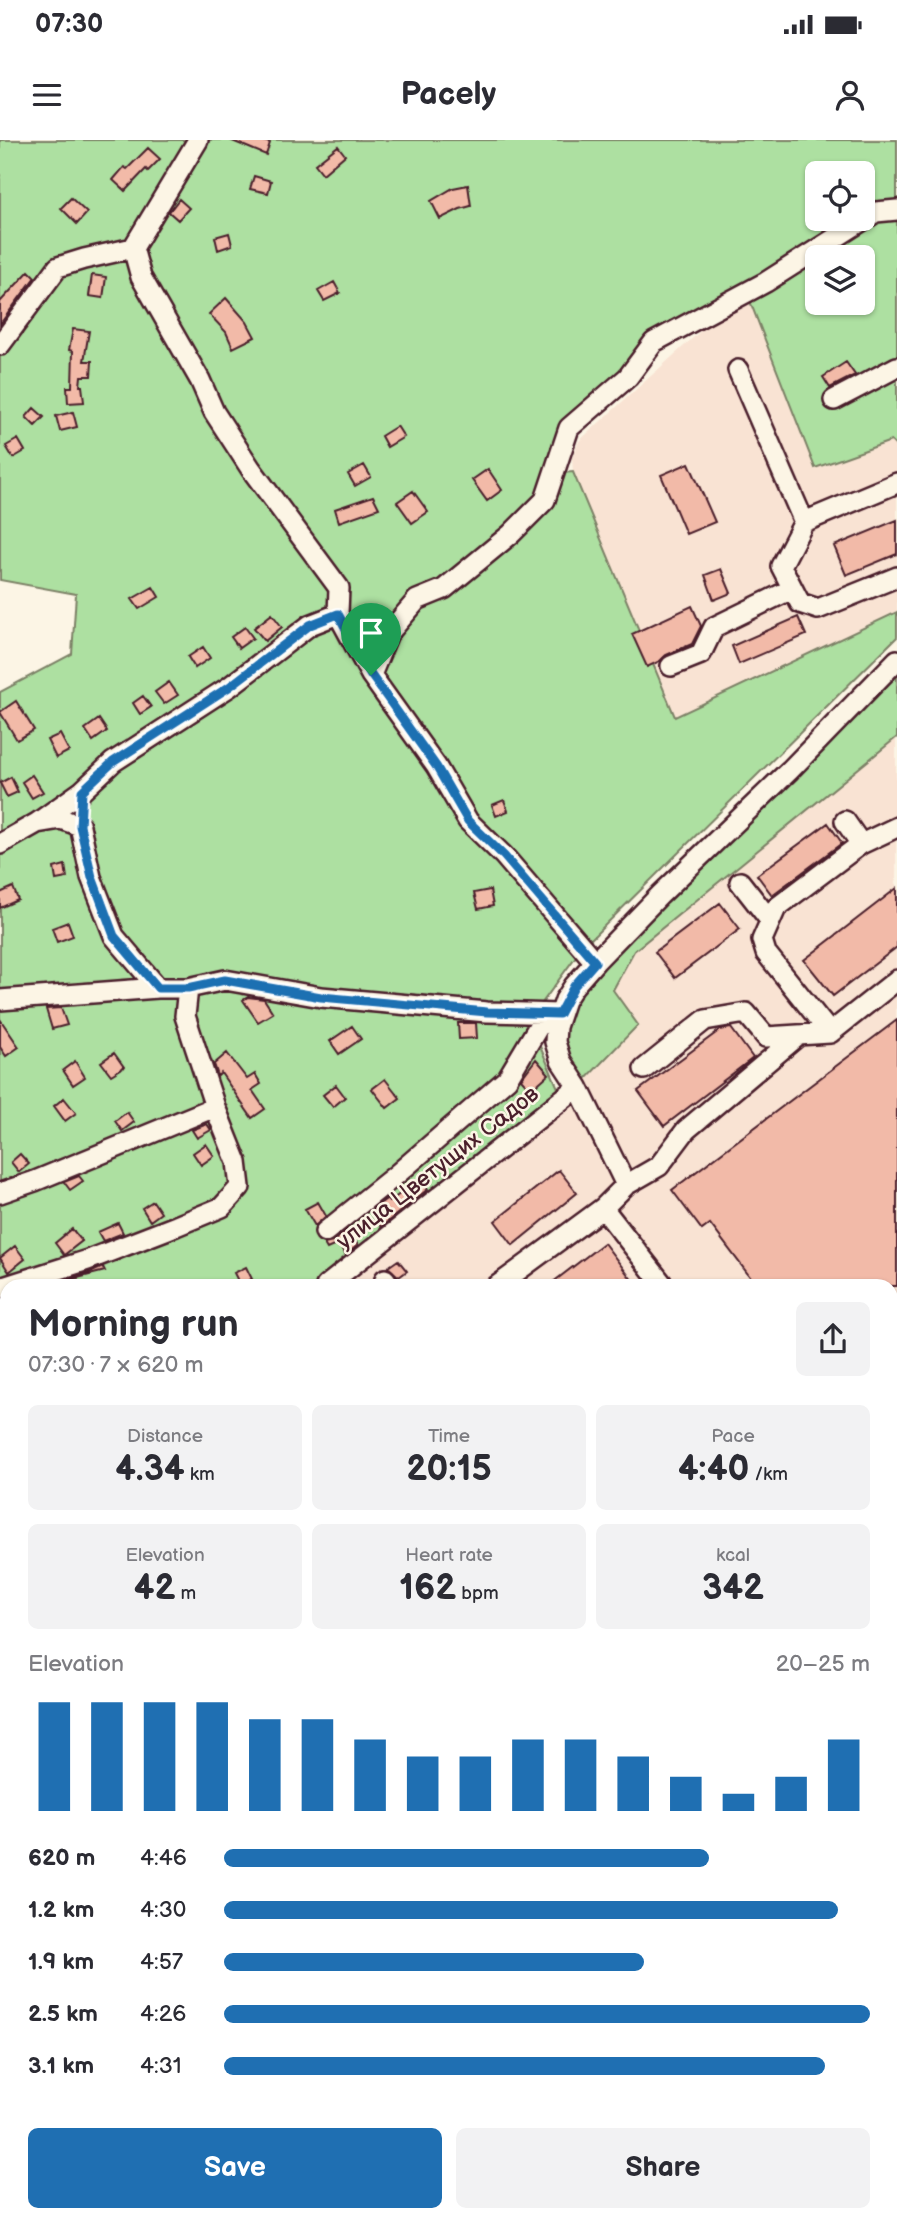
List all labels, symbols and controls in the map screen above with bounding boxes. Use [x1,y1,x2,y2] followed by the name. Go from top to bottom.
[35,9,103,40] text: 07:30
[401,75,496,114] text: Pacely
[28,76,66,114] icon: menu
[831,76,869,114] icon: person
[805,161,875,315] map controls
[805,161,875,231] button: locate
[805,245,875,315] button: layers
[341,603,401,675] pin
[352,614,390,652] icon: arrive
[331,1080,544,1256] street label: улица Цветущих Садов
[28,1302,239,1347] text: Morning run
[796,1302,870,1376] button: share
[28,1351,204,1379] text: 07:30 · 7 × 620 m
[127,1425,203,1448] text: Distance
[428,1425,470,1448] text: Time
[711,1425,755,1448] text: Pace
[115,1448,185,1491] text: 4.34
[406,1448,492,1491] text: 20:15
[678,1448,749,1491] text: 4:40
[185,1463,215,1486] text: km
[749,1463,788,1486] text: /km
[125,1544,205,1567] text: Elevation
[405,1544,493,1567] text: Heart rate
[716,1544,750,1567] text: kcal
[134,1567,175,1610] text: 42
[399,1567,456,1610] text: 162
[702,1567,764,1610] text: 342
[175,1582,196,1605] text: m
[456,1582,499,1605] text: bpm
[28,1650,124,1678] text: Elevation
[776,1650,870,1678] text: 20–25 m
[28,1844,95,1872] text: 620 m
[140,1844,187,1872] text: 4:46
[28,1896,94,1924] text: 1.2 km
[140,1896,186,1924] text: 4:30
[28,1948,94,1976] text: 1.9 km
[140,1948,183,1976] text: 4:57
[28,2000,98,2028] text: 2.5 km
[140,2000,186,2028] text: 4:26
[28,2052,94,2080] text: 3.1 km
[140,2052,182,2080] text: 4:31
[28,2128,442,2208] button: Save
[456,2128,870,2208] button: Share

